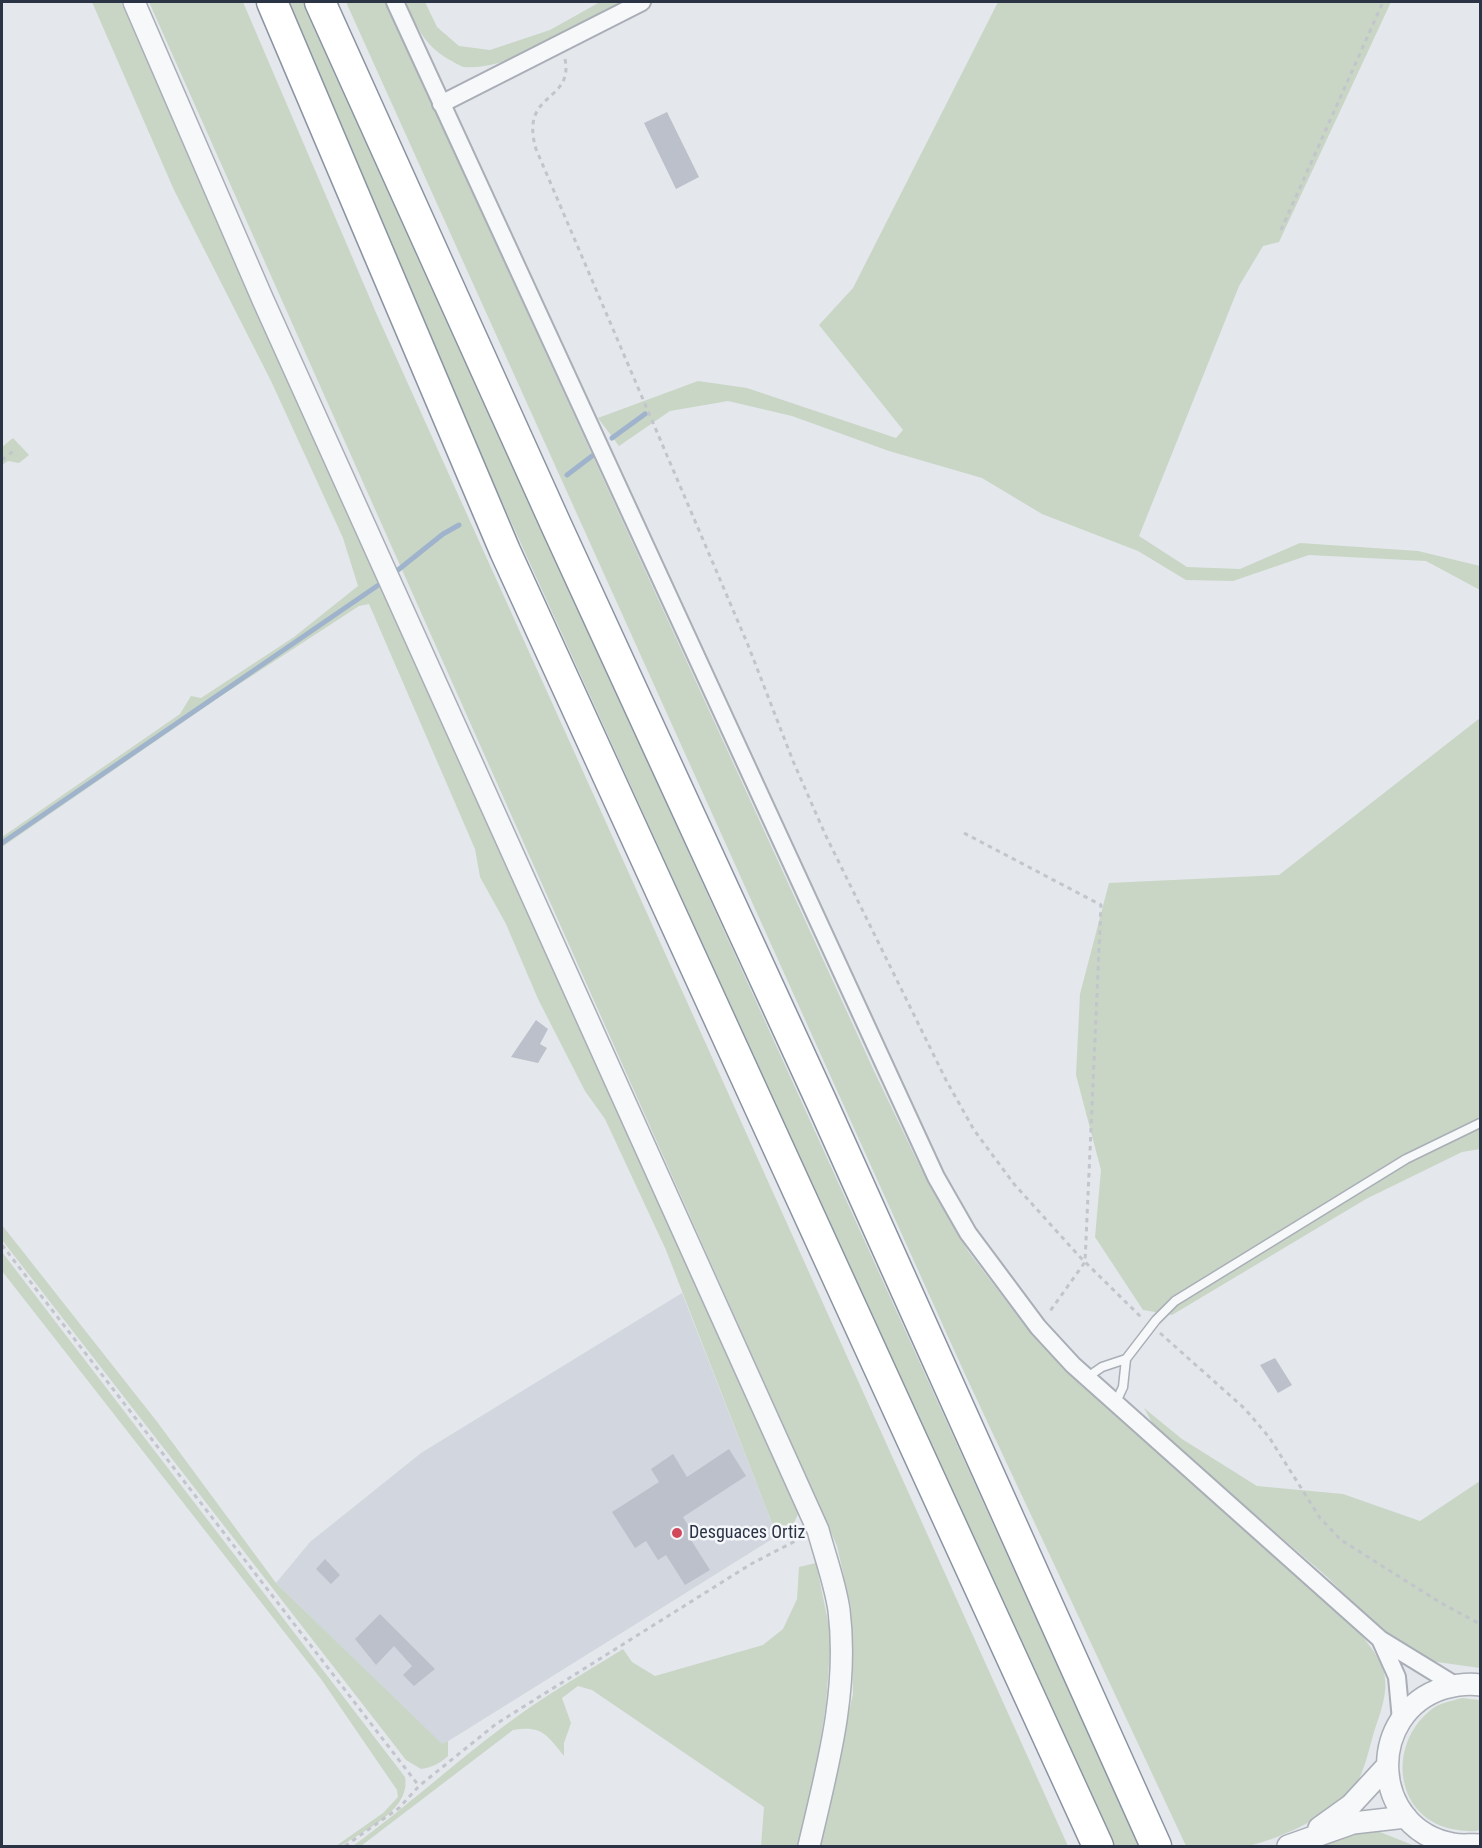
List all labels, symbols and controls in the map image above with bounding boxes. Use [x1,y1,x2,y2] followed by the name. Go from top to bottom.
[689,1522,805,1544] place label: Desguaces Ortiz
[670,1526,684,1540] marker: Desguaces Ortiz

